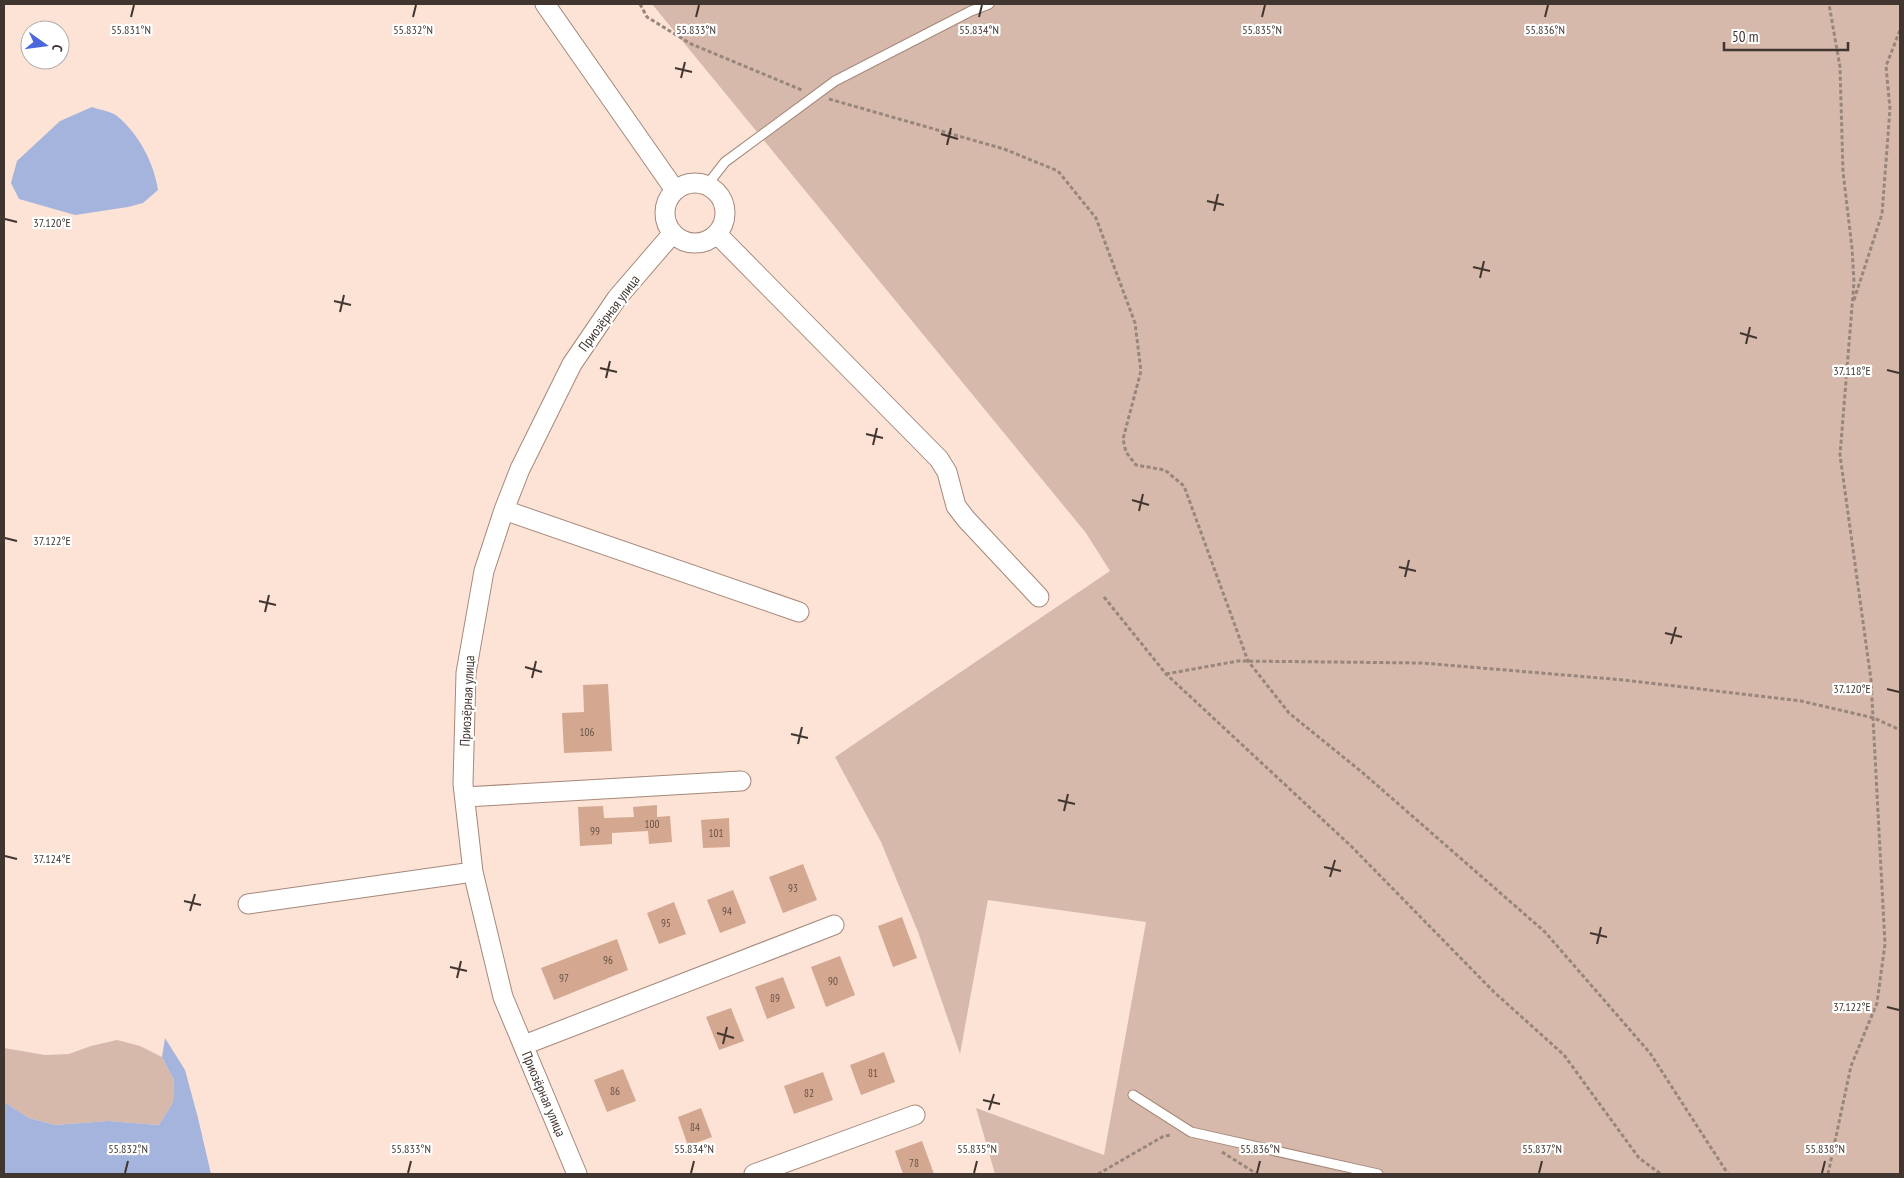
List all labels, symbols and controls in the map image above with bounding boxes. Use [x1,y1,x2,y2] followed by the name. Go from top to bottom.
[20,20,70,70] north arrow
[1724,20,1848,52] scale bar
[111,22,151,37] text: 55.831°N
[393,22,433,37] text: 55.832°N
[676,22,716,37] text: 55.833°N
[959,22,999,37] text: 55.834°N
[1242,22,1282,37] text: 55.835°N
[1525,22,1565,37] text: 55.836°N
[1732,27,1758,46] text: 50 m
[48,43,67,54] text: С
[33,215,71,230] text: 37.120°E
[574,271,644,355] street label: Приозёрная улица
[1833,363,1871,378] text: 37.118°E
[33,533,71,548] text: 37.122°E
[456,655,478,747] street label: Приозёрная улица
[1833,681,1871,696] text: 37.120°E
[580,725,594,739] house number: 106
[645,817,659,831] house number: 100
[590,824,600,838] house number: 99
[709,826,723,840] house number: 101
[33,851,71,866] text: 37.124°E
[788,881,798,895] house number: 93
[722,904,732,918] house number: 94
[661,916,671,930] house number: 95
[603,953,613,967] house number: 96
[559,971,569,985] house number: 97
[828,974,838,988] house number: 90
[770,991,780,1005] house number: 89
[1833,999,1871,1014] text: 37.122°E
[518,1049,570,1139] street label: Приозёрная улица
[868,1066,878,1080] house number: 81
[610,1084,620,1098] house number: 86
[804,1086,814,1100] house number: 82
[690,1120,700,1134] house number: 84
[108,1141,148,1156] text: 55.832°N
[391,1141,431,1156] text: 55.833°N
[674,1141,714,1156] text: 55.834°N
[957,1141,997,1156] text: 55.835°N
[1240,1141,1280,1156] text: 55.836°N
[1522,1141,1562,1156] text: 55.837°N
[1805,1141,1845,1156] text: 55.838°N
[909,1156,919,1170] house number: 78

